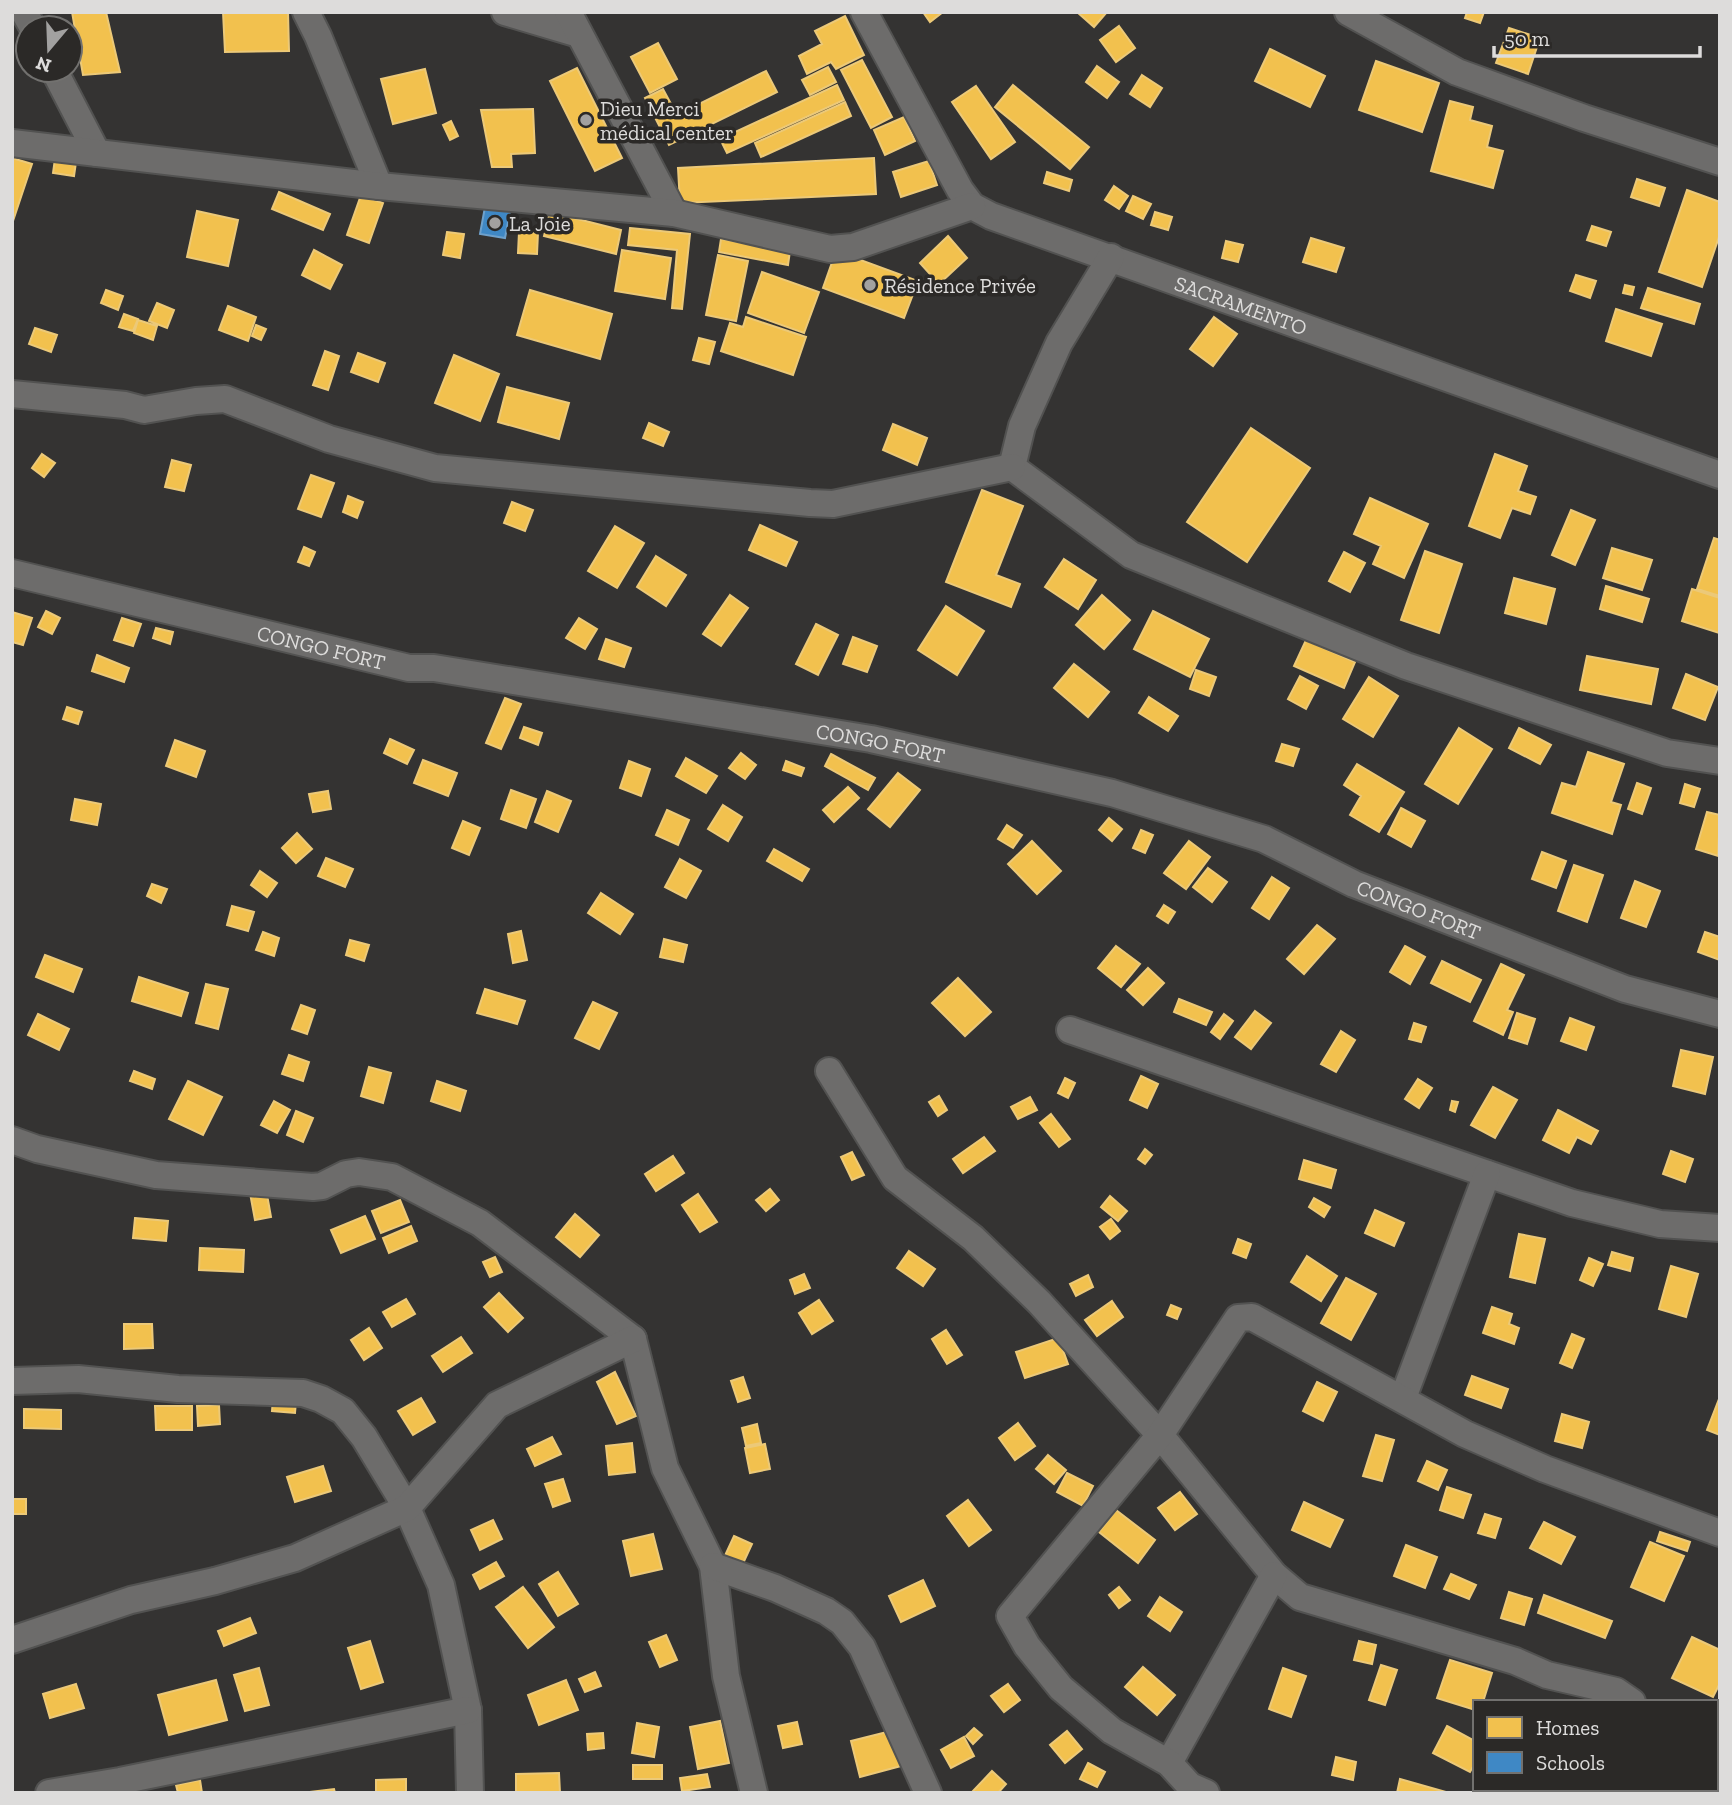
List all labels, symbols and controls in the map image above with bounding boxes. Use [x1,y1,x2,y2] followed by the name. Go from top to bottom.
[14,14,84,84] north arrow
[1494,14,1700,58] scale bar
[1504,26,1550,51] text: 50 m
[33,51,54,78] text: N
[600,96,734,145] place label: Dieu Merci médical center
[578,112,594,128] marker: Dieu Merci médical center
[509,211,571,236] place label: La Joie
[487,215,503,231] marker: La Joie
[1171,270,1310,340] street label: SACRAMENTO
[884,273,1036,298] place label: Résidence Privée
[862,277,878,293] marker: Résidence Privée
[255,620,388,674] street label: CONGO FORT
[814,718,948,768] street label: CONGO FORT
[1353,874,1485,945] street label: CONGO FORT
[1473,1700,1718,1791] legend
[1536,1715,1599,1740] text: Homes
[1536,1750,1605,1775] text: Schools

